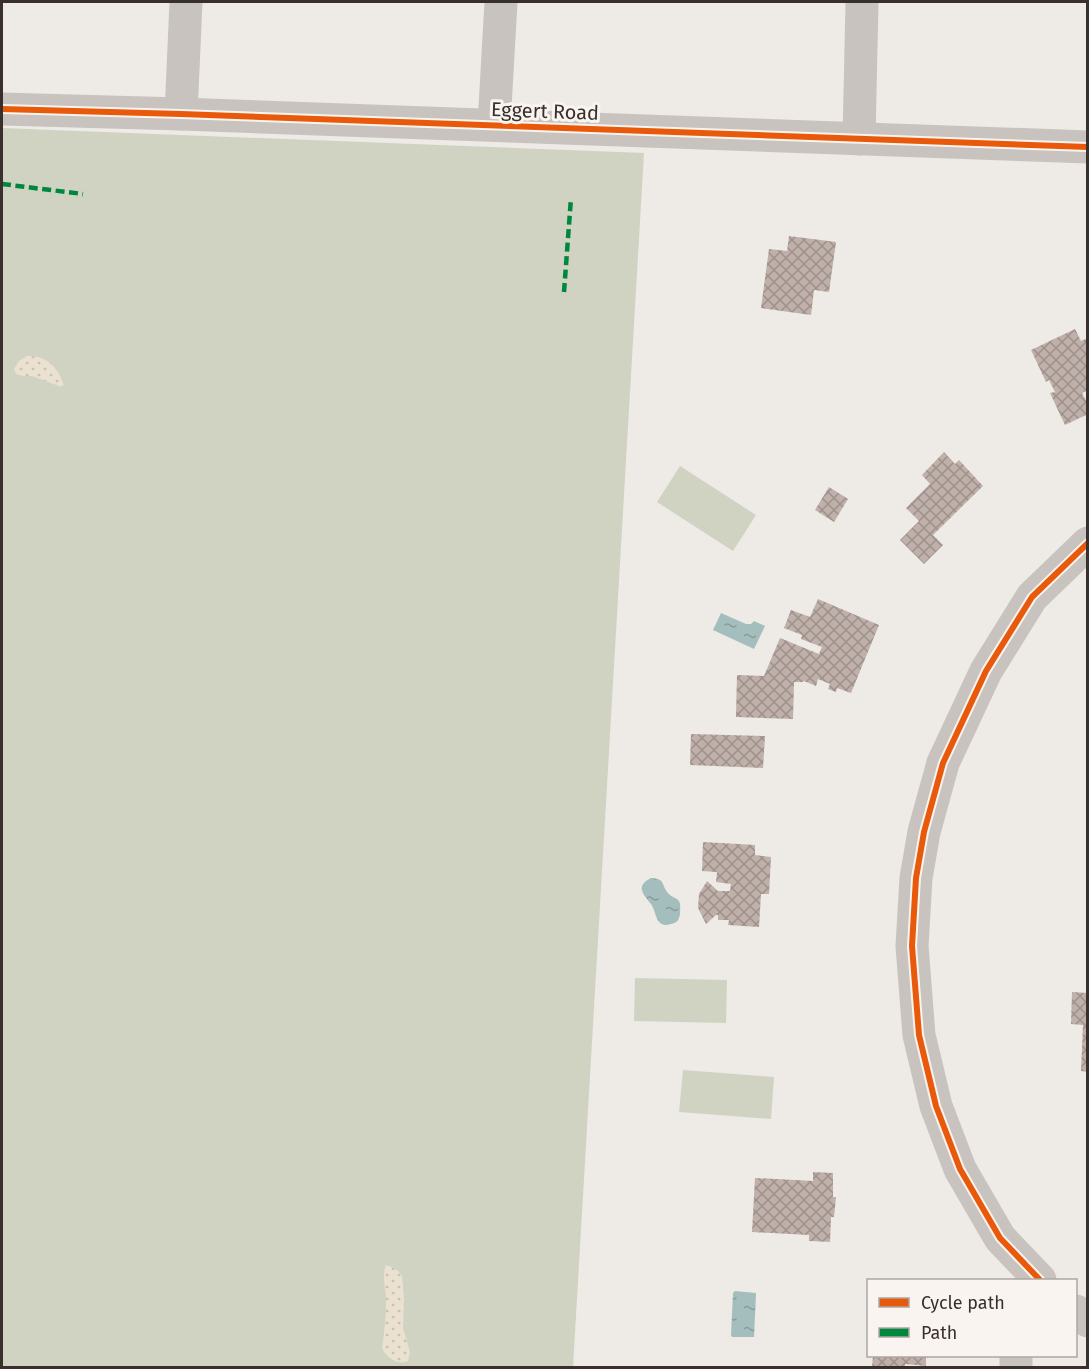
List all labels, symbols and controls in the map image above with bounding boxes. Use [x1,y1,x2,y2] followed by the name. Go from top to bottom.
[491,97,599,125] street label: Eggert Road
[867,1279,1077,1357] legend
[921,1292,1005,1314] text: Cycle path
[921,1322,957,1344] text: Path

